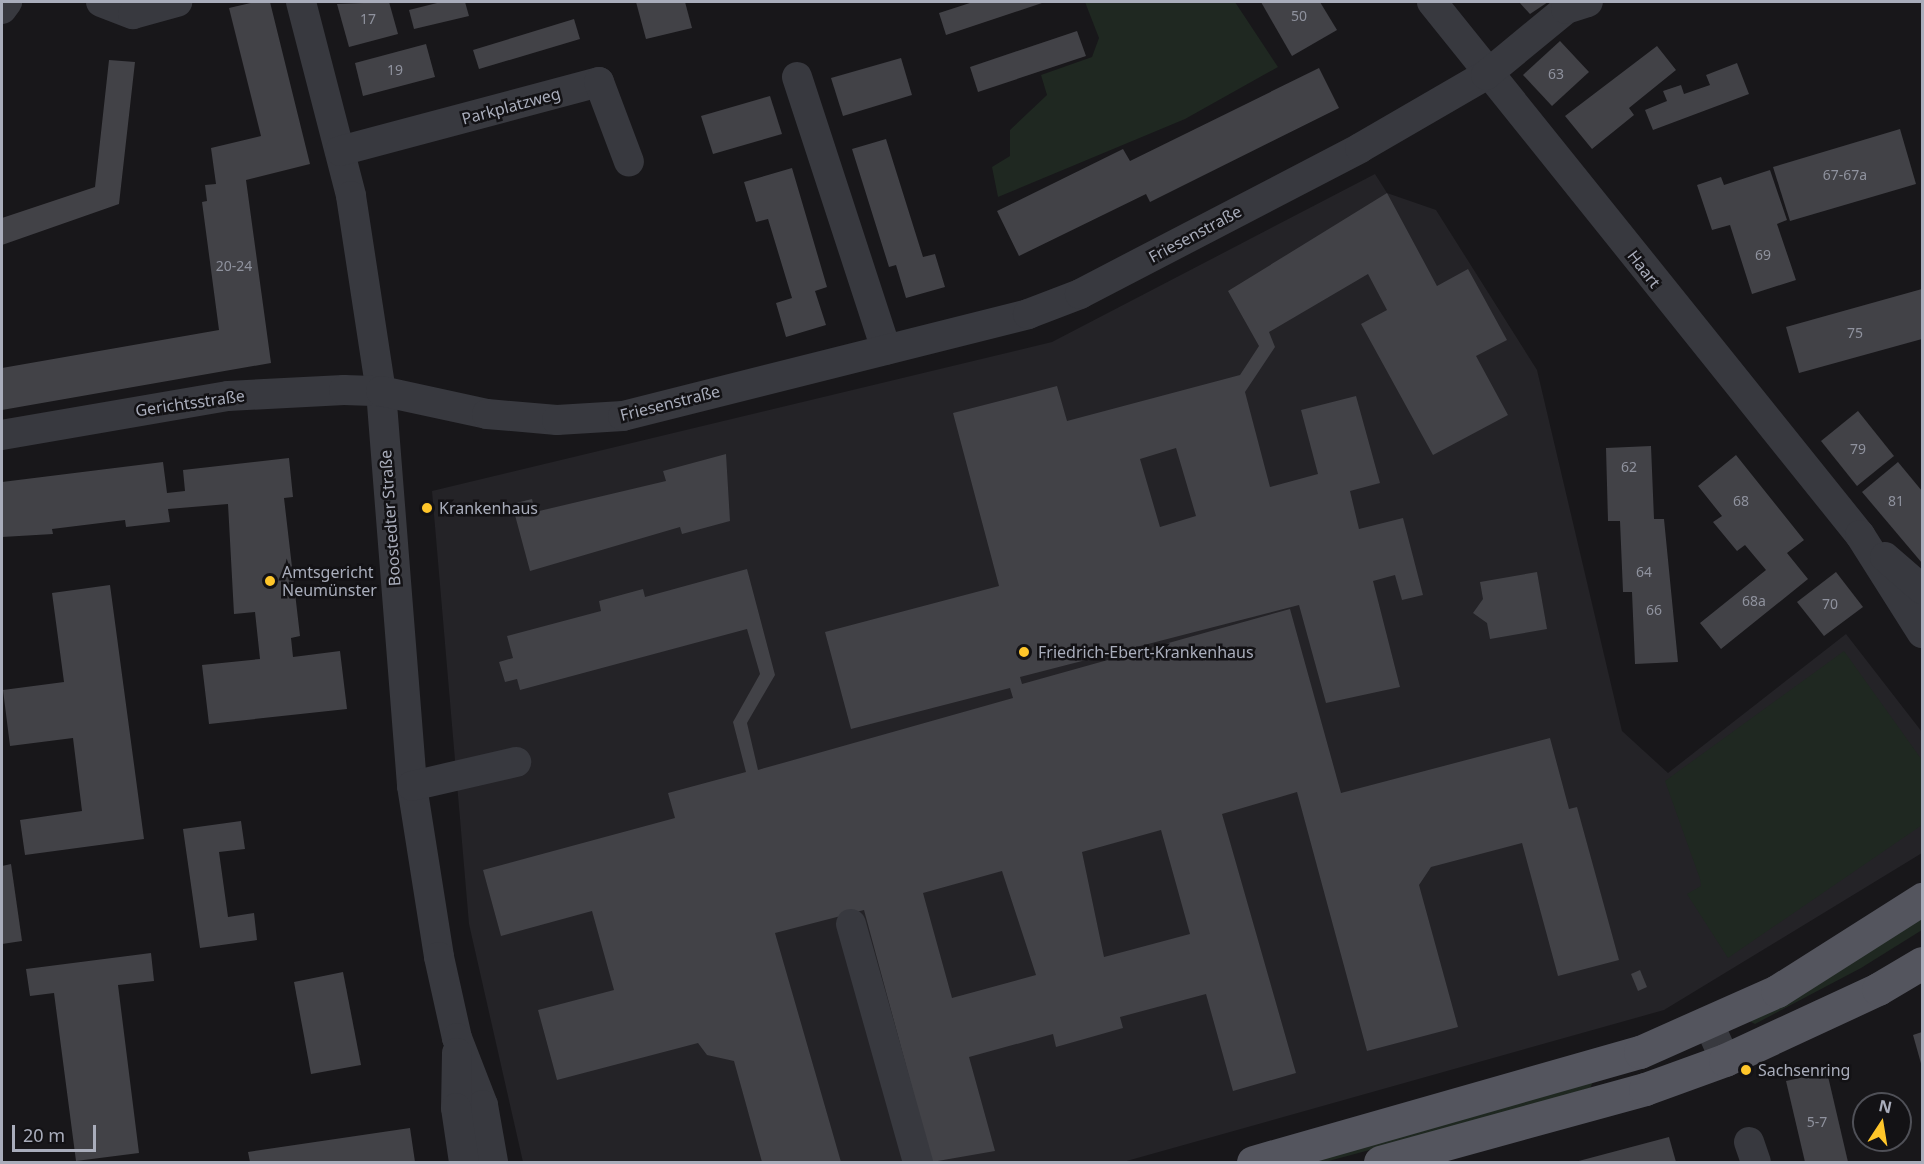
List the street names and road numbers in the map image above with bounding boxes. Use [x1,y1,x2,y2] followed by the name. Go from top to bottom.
[460,84,562,128] street label: Parkplatzweg
[1145,201,1245,267] street label: Friesenstraße
[1623,246,1665,292] street label: Haart
[618,381,722,425] street label: Friesenstraße
[134,386,246,420] street label: Gerichtsstraße
[376,449,404,587] street label: Boostedter Straße

